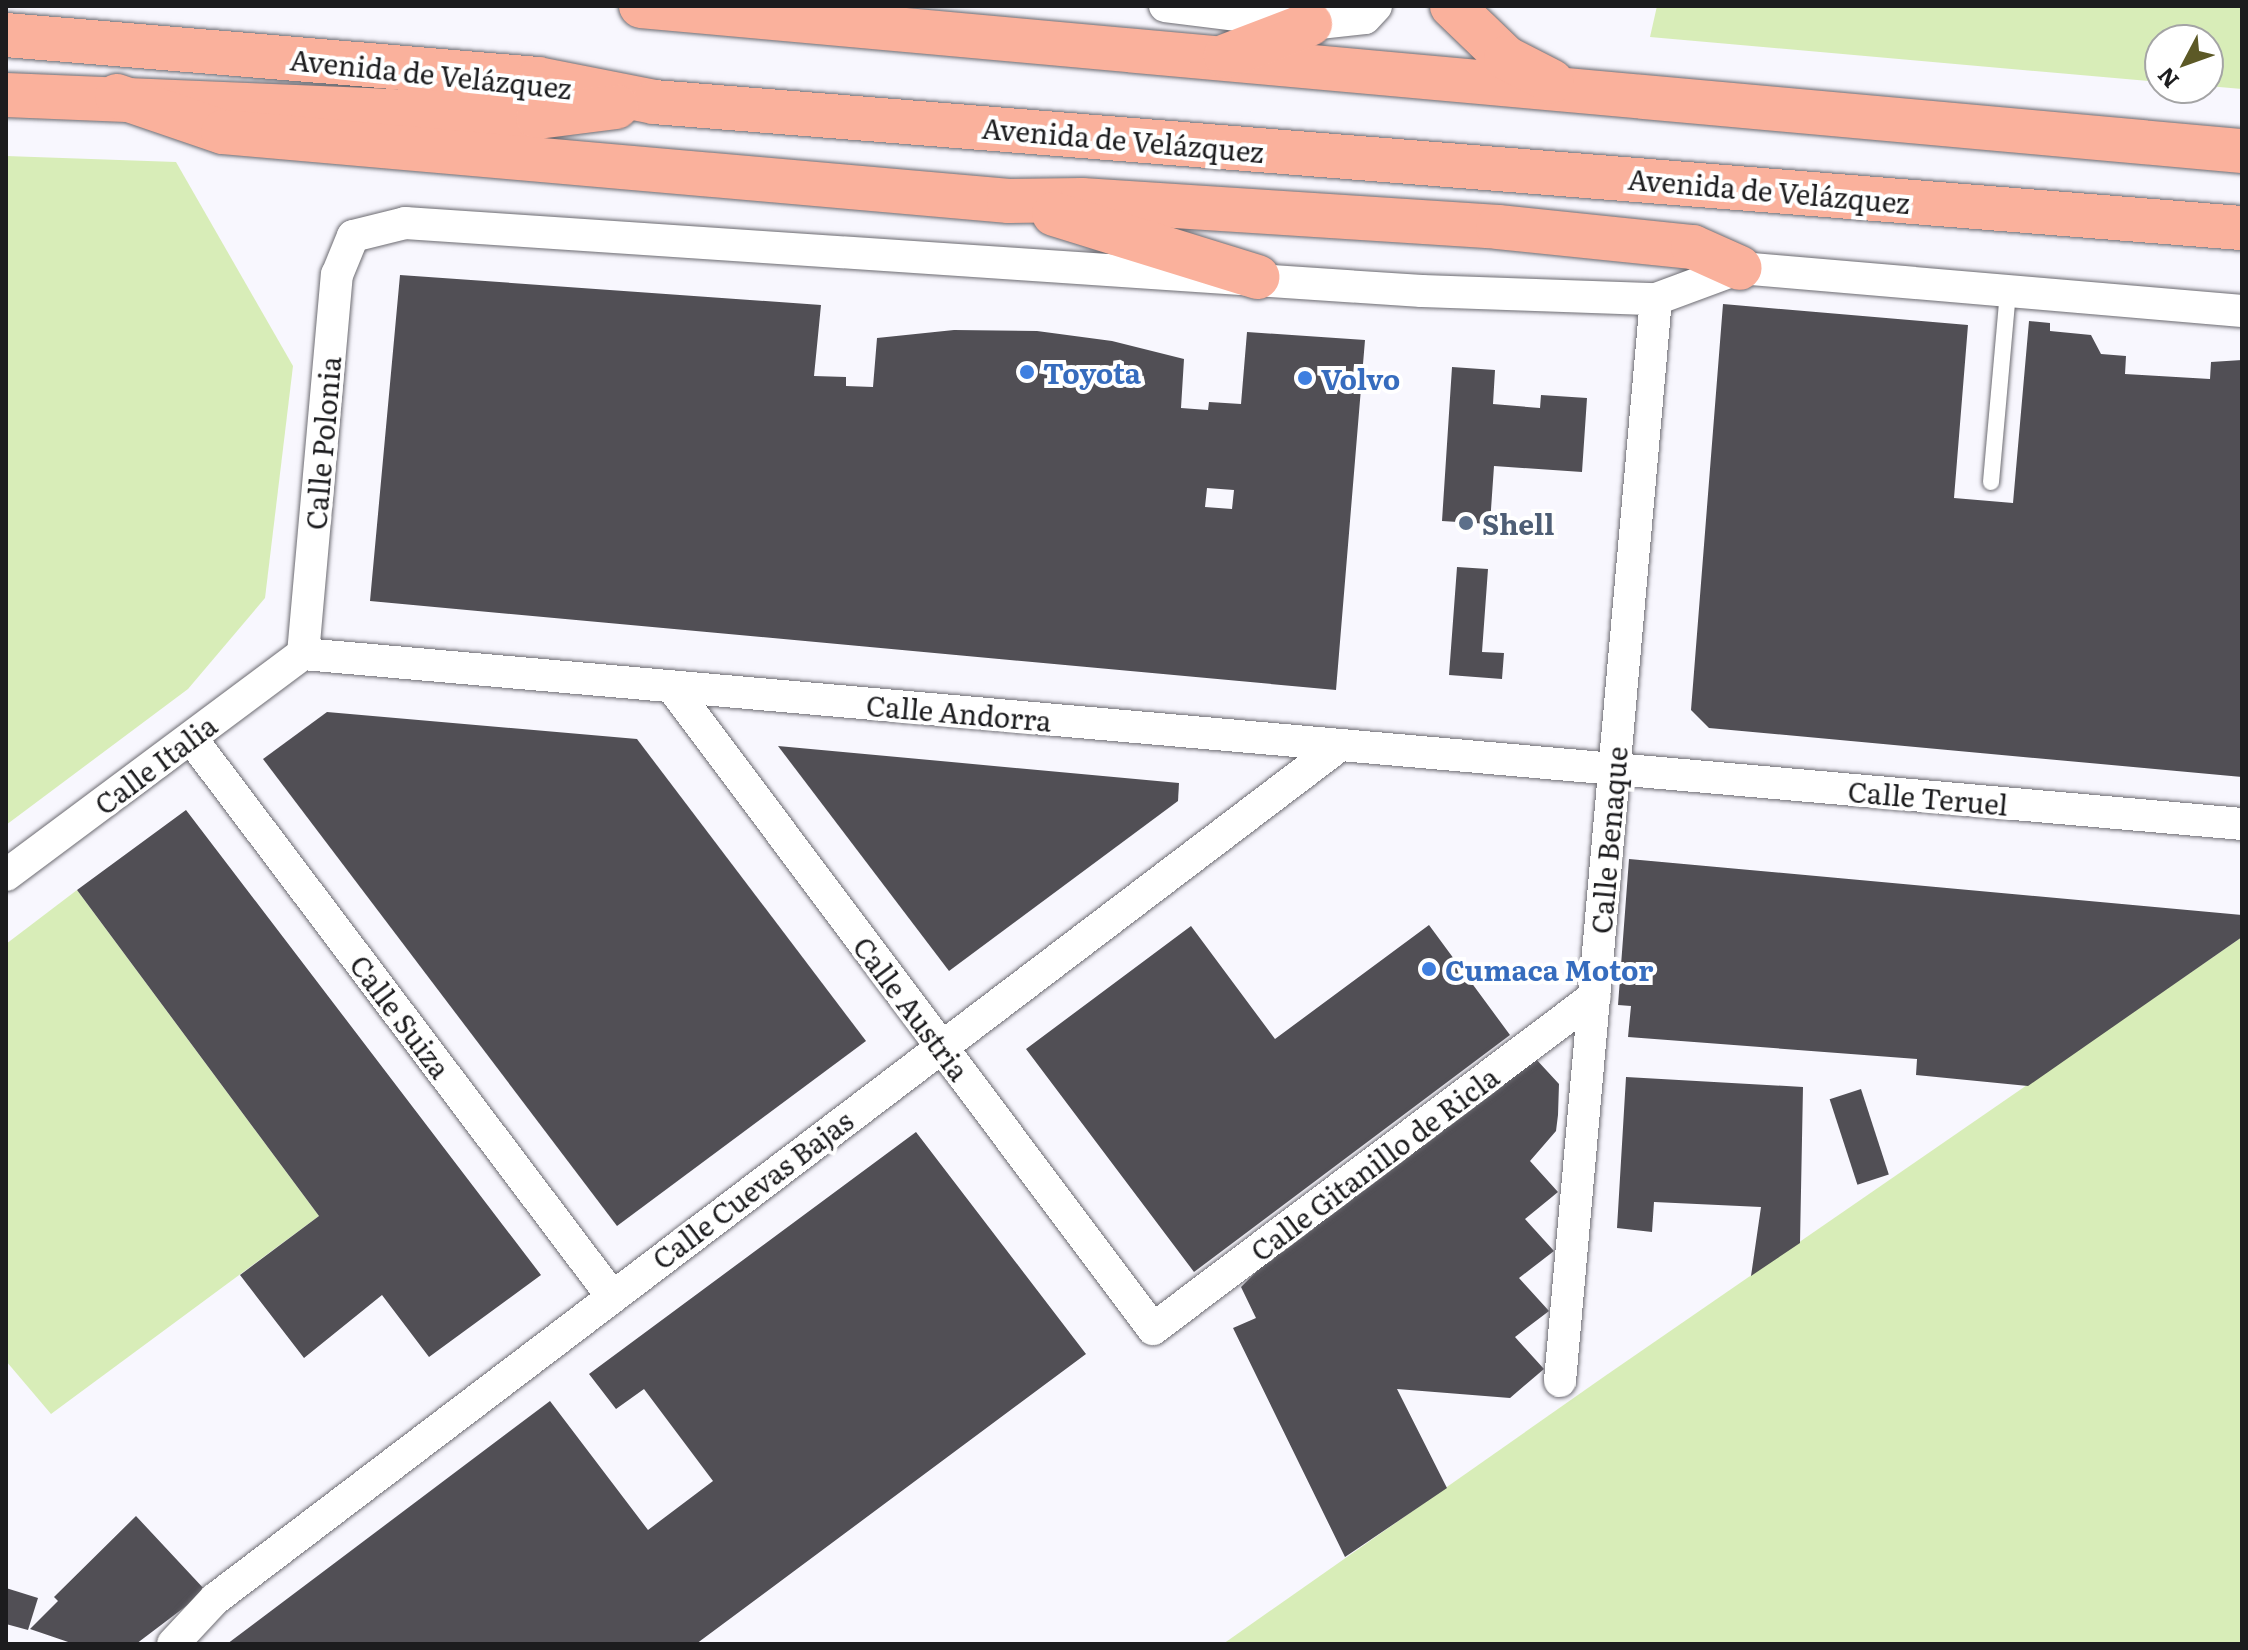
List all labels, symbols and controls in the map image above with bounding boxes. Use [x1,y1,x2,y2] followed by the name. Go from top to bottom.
[2144,24,2224,104] north arrow
[288,41,574,105] street label: Avenida de Velázquez
[2149,61,2186,97] text: N
[980,110,1266,168] street label: Avenida de Velázquez
[1626,161,1912,219] street label: Avenida de Velázquez
[298,355,346,531] street label: Calle Polonia
[1043,355,1141,389] place label: Toyota
[1321,361,1400,395] place label: Volvo
[1018,363,1036,381] marker: Toyota
[1296,369,1314,387] marker: Volvo
[1482,506,1554,540] place label: Shell
[1457,514,1475,532] marker: Shell
[865,687,1053,737] street label: Calle Andorra
[87,707,223,821] street label: Calle Italia
[1583,745,1633,935] street label: Calle Benaque
[1847,773,2009,821] street label: Calle Teruel
[847,930,977,1086] street label: Calle Austria
[344,948,458,1084] street label: Calle Suiza
[1445,952,1653,986] place label: Cumaca Motor
[1420,960,1438,978] marker: Cumaca Motor
[1243,1059,1505,1267] street label: Calle Gitanillo de Ricla
[645,1103,859,1275] street label: Calle Cuevas Bajas

